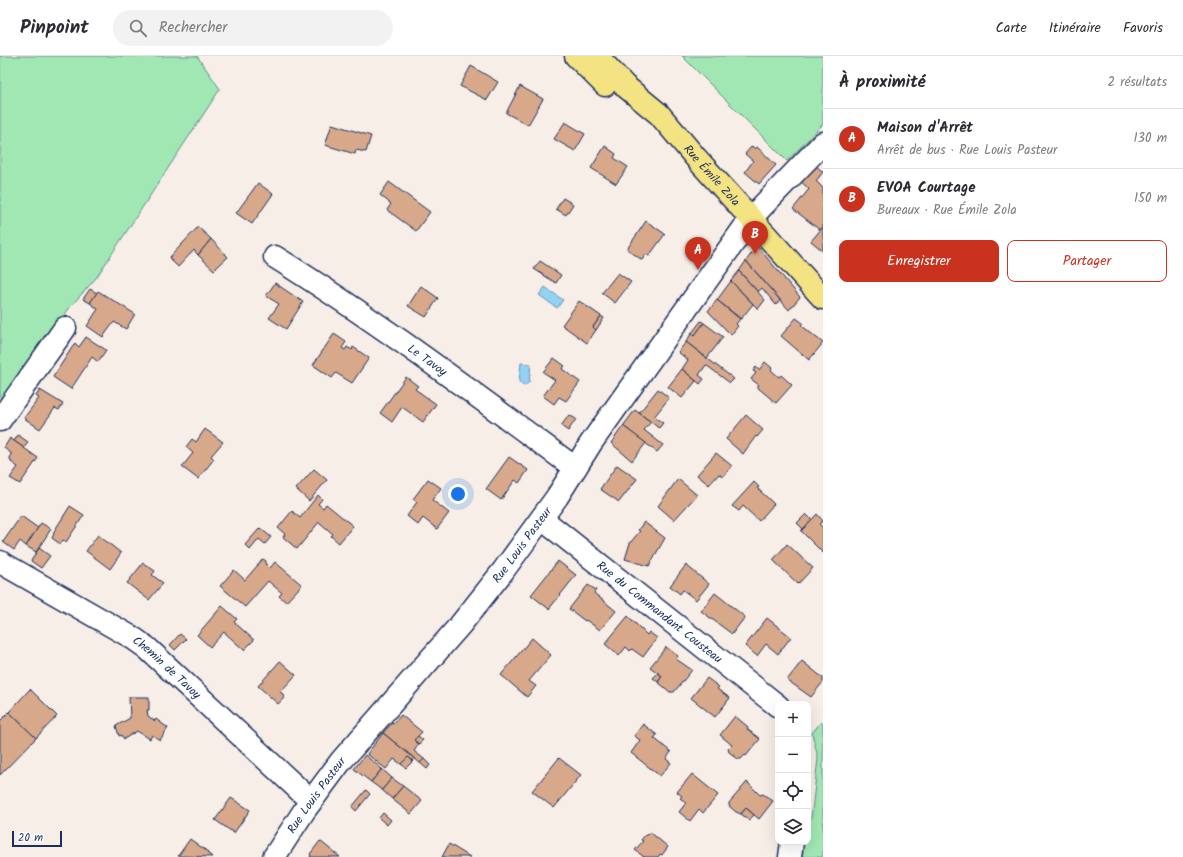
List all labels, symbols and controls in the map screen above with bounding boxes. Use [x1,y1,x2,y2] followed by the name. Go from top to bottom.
[113,10,393,46] search box
[20,13,89,43] text: Pinpoint
[159,16,227,40] text: Rechercher
[127,17,149,39] icon: search
[995,17,1027,39] text: Carte
[1049,17,1101,39] text: Itinéraire
[1123,17,1163,39] text: Favoris
[839,69,926,96] text: À proximité
[1108,72,1167,93] text: 2 résultats
[877,116,973,140] text: Maison d'Arrêt
[848,128,856,149] text: A
[1133,128,1167,149] text: 130 m
[679,140,745,211] street label: Rue Émile Zola
[877,140,1057,161] text: Arrêt de bus · Rue Louis Pasteur
[877,176,976,200] text: EVOA Courtage
[848,188,856,209] text: B
[1134,188,1167,209] text: 150 m
[877,200,1017,221] text: Bureaux · Rue Émile Zola
[742,221,768,254] pin: B
[685,237,711,270] pin: A
[839,240,999,282] button: Enregistrer
[1007,240,1167,282] button: Partager
[404,339,452,381] street label: Le Tavoy
[448,484,468,504] your location
[487,502,557,587] street label: Rue Louis Pasteur
[593,556,727,668] street label: Rue du Commandant Cousteau
[128,631,206,704] street label: Chemin de Tavoy
[775,701,811,845] map controls
[775,701,811,737] button: +
[775,737,811,773] button: −
[282,752,351,837] street label: Rue Louis Pasteur
[775,773,811,809] button: locate
[775,809,811,845] button: layers
[12,829,62,848] scale bar
[18,829,43,847] text: 20 m

